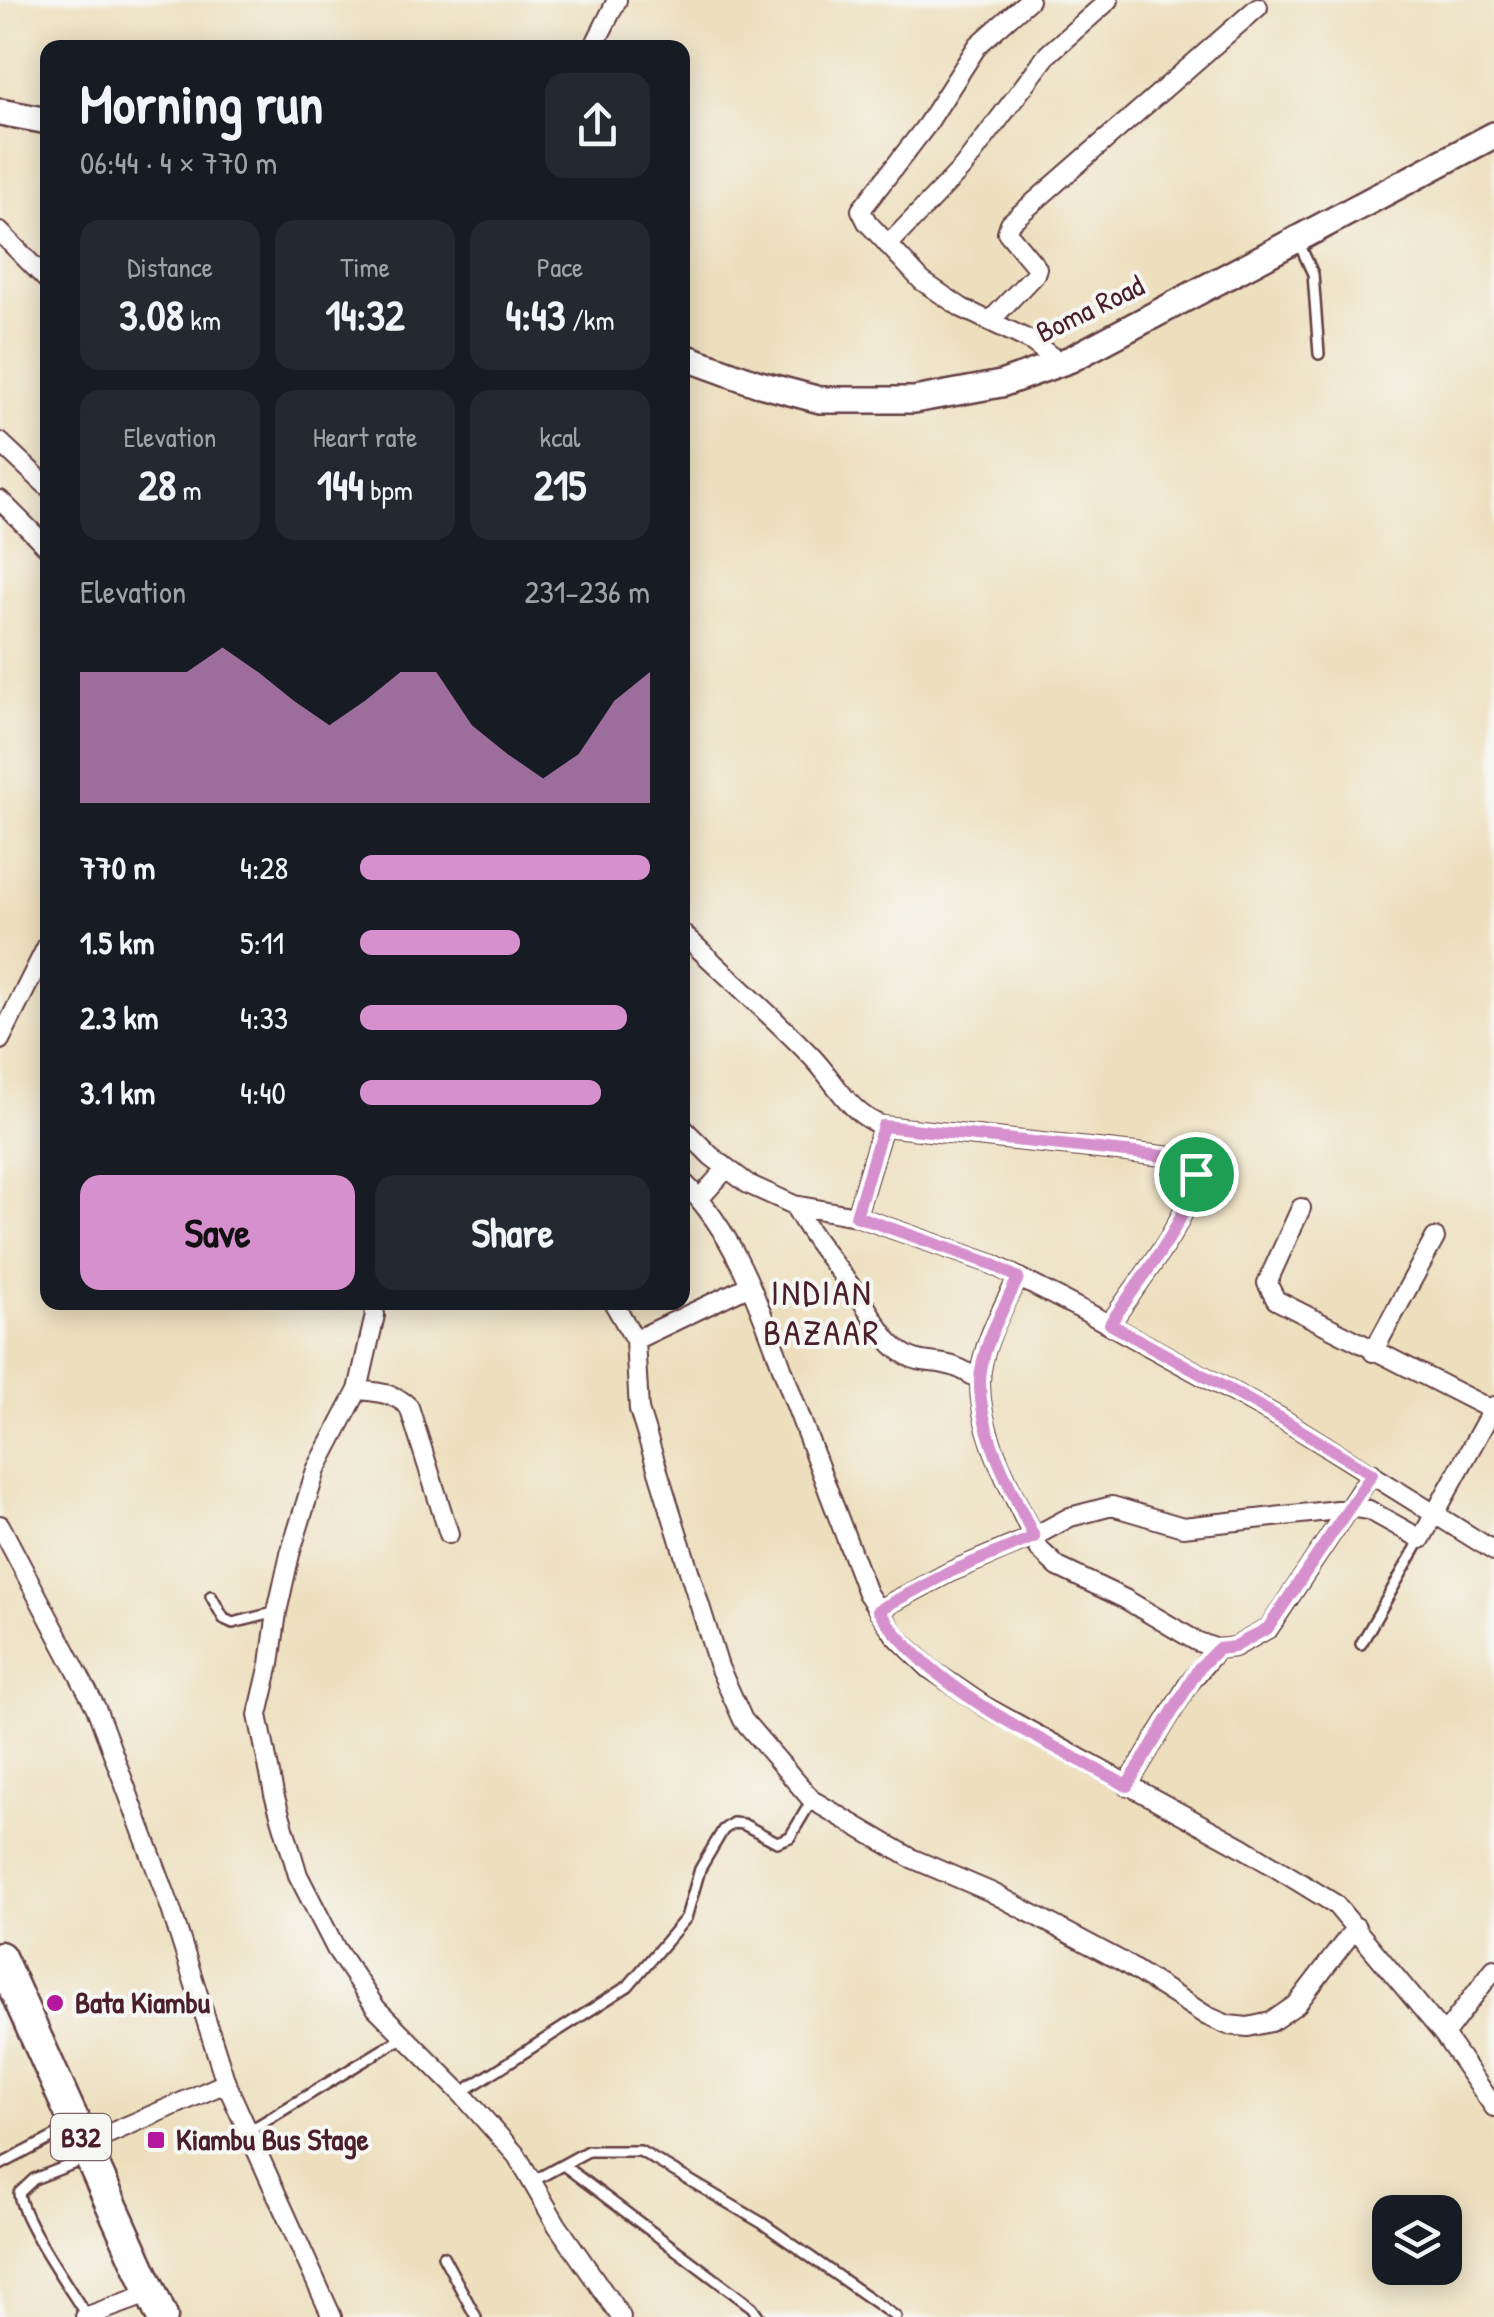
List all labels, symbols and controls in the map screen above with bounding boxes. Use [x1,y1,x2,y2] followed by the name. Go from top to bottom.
[80,66,323,140] text: Morning run
[545,73,650,178] button: share
[80,141,277,184] text: 06:44 · 4 × 770 m
[127,248,213,286] text: Distance
[340,248,390,286] text: Time
[537,248,583,286] text: Pace
[1029,265,1151,351] street label: Boma Road
[119,286,184,343] text: 3.08
[325,286,405,343] text: 14:32
[505,286,566,343] text: 4:43
[184,301,221,339] text: km
[566,301,615,339] text: /km
[124,418,217,456] text: Elevation
[313,418,417,456] text: Heart rate
[540,418,580,456] text: kcal
[138,456,176,513] text: 28
[317,456,364,513] text: 144
[534,456,586,513] text: 215
[176,471,202,509] text: m
[364,471,413,509] text: bpm
[80,570,186,613] text: Elevation
[524,570,650,613] text: 231–236 m
[80,846,155,889] text: 770 m
[240,846,288,889] text: 4:28
[80,921,154,964] text: 1.5 km
[240,921,284,964] text: 5:11
[80,996,159,1039] text: 2.3 km
[240,996,288,1039] text: 4:33
[80,1071,155,1114] text: 3.1 km
[240,1071,286,1114] text: 4:40
[1154,1132,1239,1217] pin
[1169,1147,1224,1202] icon: arrive
[80,1175,355,1290] button: Save
[375,1175,650,1290] button: Share
[763,1269,881,1356] district label: INDIAN BAZAAR
[75,1982,210,2022] place label: Bata Kiambu
[44,1992,66,2014] marker: Bata Kiambu
[51,2114,111,2160] road number: B32
[176,2119,369,2160] place label: Kiambu Bus Stage
[145,2129,167,2151] marker: Kiambu Bus Stage
[1372,2195,1462,2285] map controls
[1372,2195,1462,2285] button: layers

